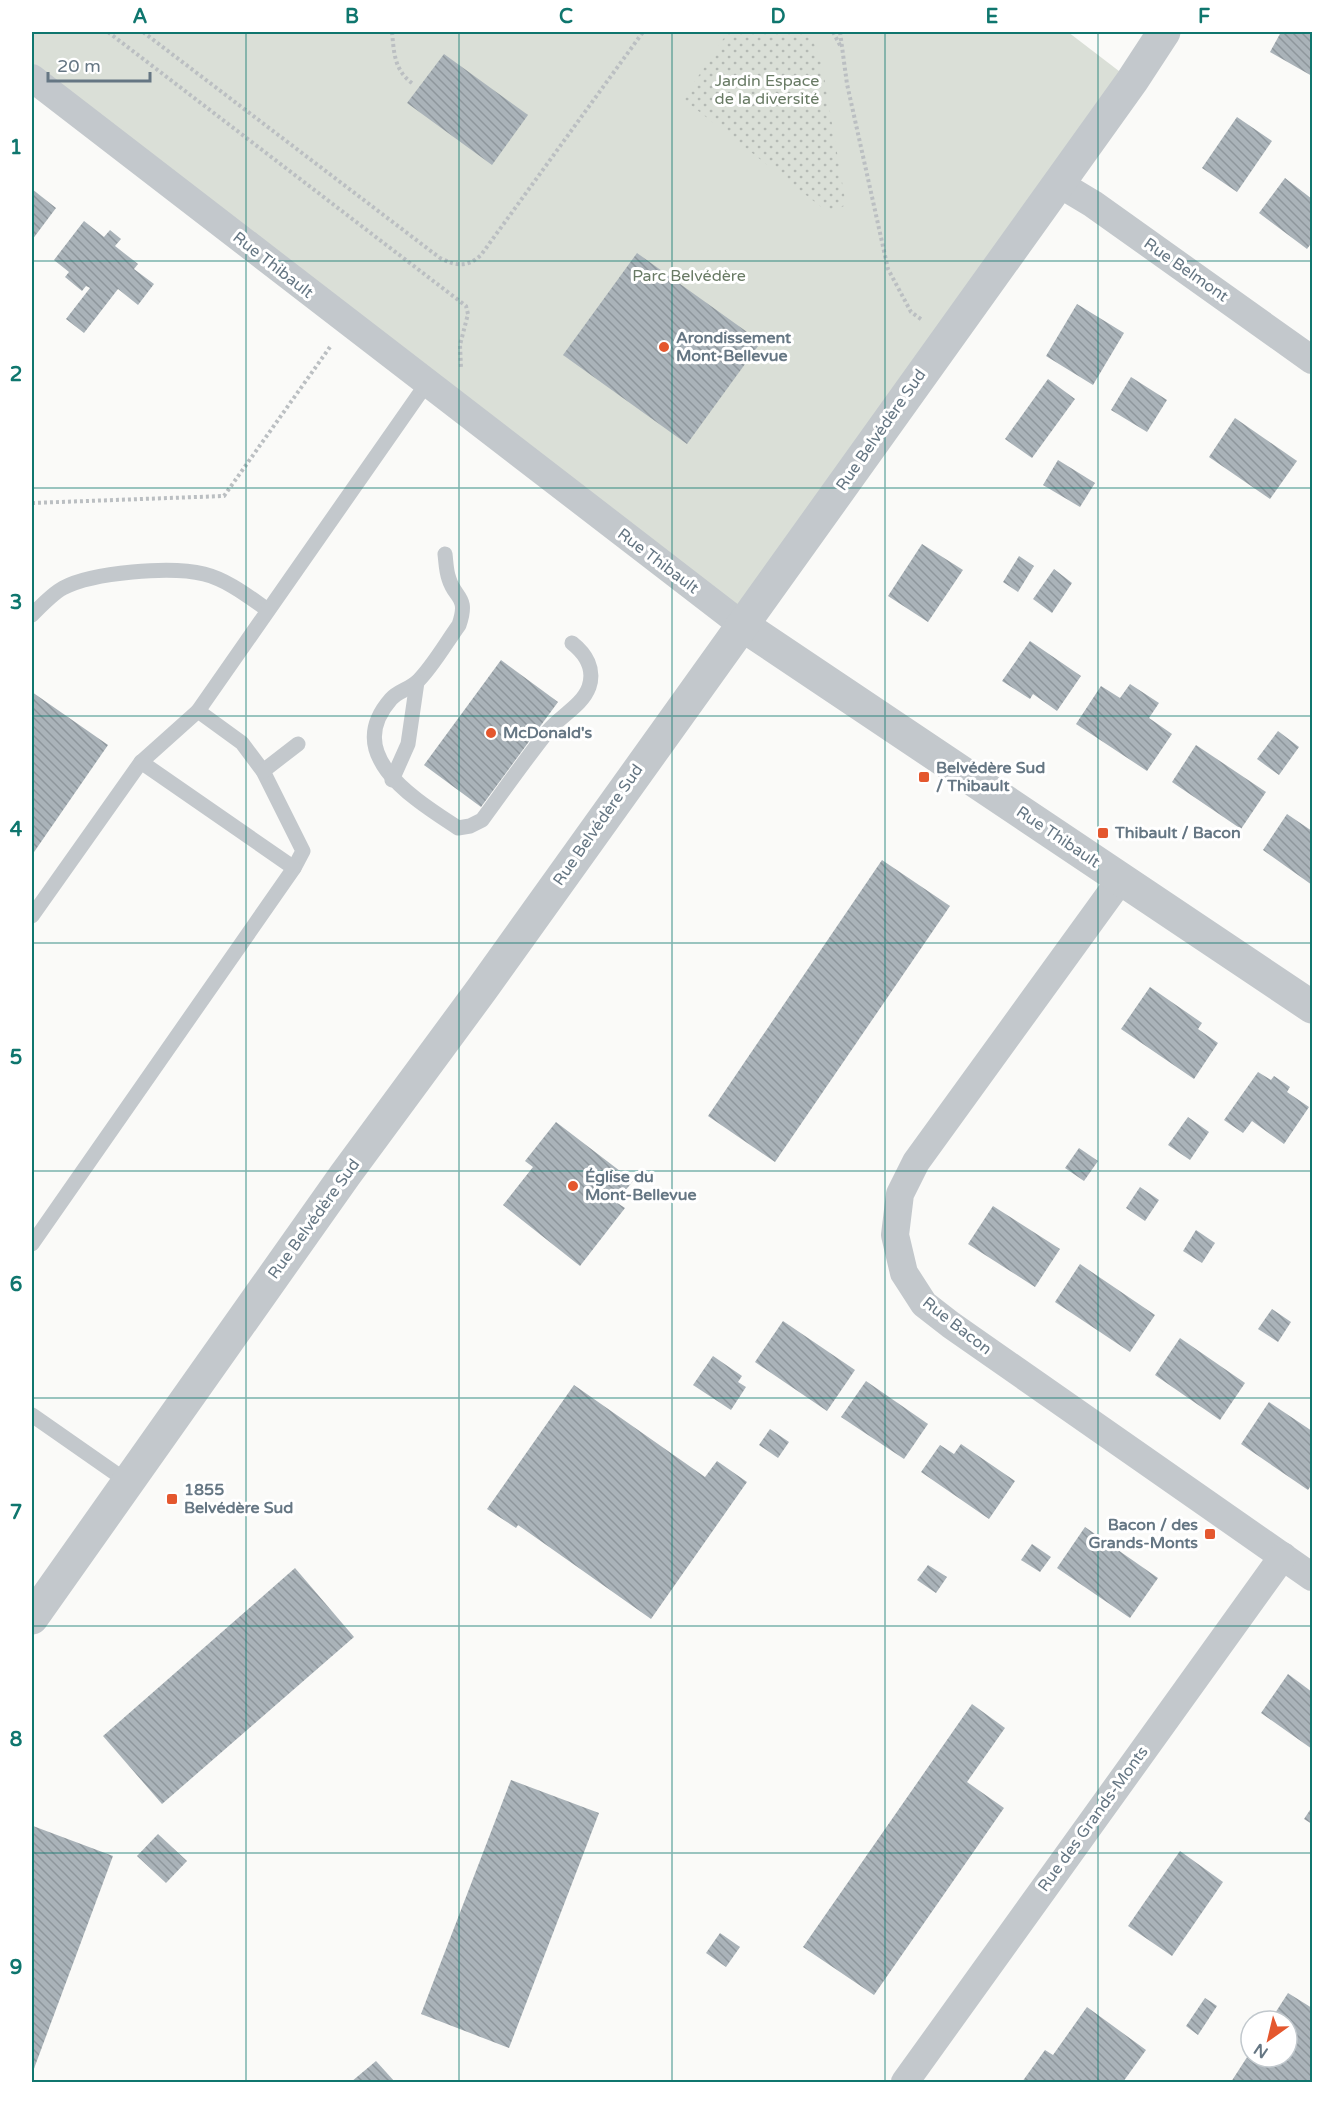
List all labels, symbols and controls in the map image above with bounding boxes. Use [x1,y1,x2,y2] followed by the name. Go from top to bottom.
[133,5,148,29] text: A
[345,5,359,29] text: B
[559,5,573,29] text: C
[770,5,786,29] text: D
[986,5,999,29] text: E
[1198,5,1210,29] text: F
[48,45,150,83] scale bar
[57,55,101,77] text: 20 m
[715,71,819,109] park label: Jardin Espace de la diversité
[10,136,22,160] text: 1
[229,227,317,303] street label: Rue Thibault
[1140,234,1232,306] street label: Rue Belmont
[632,266,746,286] park label: Parc Belvédère
[676,328,792,366] place label: Arondissement Mont-Bellevue
[657,340,671,354] marker: Arondissement Mont-Bellevue
[10,363,22,387] text: 2
[832,365,930,495] street label: Rue Belvédère Sud
[613,524,703,598] street label: Rue Thibault
[10,591,22,615] text: 3
[503,723,593,743] place label: McDonald's
[484,726,498,740] marker: McDonald's
[936,758,1045,796] place label: Belvédère Sud / Thibault
[549,760,647,890] street label: Rue Belvédère Sud
[917,770,931,784] marker: Belvédère Sud / Thibault
[1012,802,1104,872] street label: Rue Thibault
[10,818,23,842] text: 4
[1114,823,1241,843] place label: Thibault / Bacon
[1096,826,1110,840] marker: Thibault / Bacon
[10,1046,22,1070] text: 5
[264,1155,364,1283] street label: Rue Belvédère Sud
[585,1167,696,1205] place label: Église du Mont-Bellevue
[566,1179,580,1193] marker: Église du Mont-Bellevue
[10,1273,22,1297] text: 6
[918,1293,996,1359] street label: Rue Bacon
[184,1480,293,1518] place label: 1855 Belvédère Sud
[165,1492,179,1506] marker: 1855 Belvédère Sud
[10,1501,22,1525] text: 7
[1088,1515,1198,1553] place label: Bacon / des Grands-Monts
[1203,1527,1217,1541] marker: Bacon / des Grands-Monts
[10,1728,22,1752] text: 8
[1033,1742,1153,1896] street label: Rue des Grands-Monts
[10,1956,22,1980] text: 9
[1239,2009,1299,2069] north arrow
[1250,2039,1272,2062] text: N

